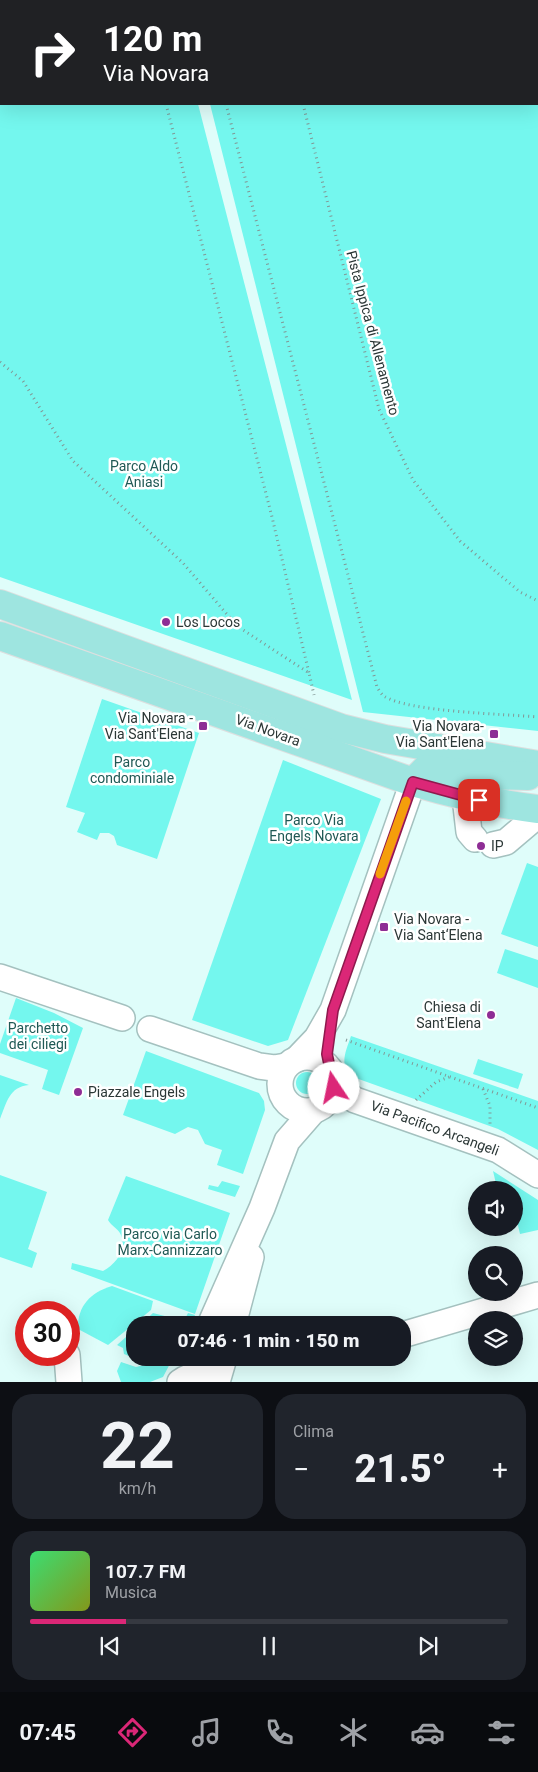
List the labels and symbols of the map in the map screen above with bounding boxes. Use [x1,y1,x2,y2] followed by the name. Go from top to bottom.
[343,249,403,417] street label: Pista Ippica di Allenamento
[110,458,178,490] park label: Parco Aldo Aniasi
[176,614,240,630] place label: Los Locos
[160,616,172,628] marker: Los Locos
[105,710,193,742] place label: Via Novara - Via Sant'Elena
[233,711,303,749] street label: Via Novara
[396,718,484,750] place label: Via Novara- Via Sant'Elena
[197,720,209,732] marker: Via Novara - Via Sant'Elena
[488,728,500,740] marker: Via Novara- Via Sant'Elena
[90,754,174,786] park label: Parco condominiale
[458,779,500,821] pin
[269,812,359,844] park label: Parco Via Engels Novara
[491,838,504,854] place label: IP
[475,840,487,852] marker: IP
[394,911,483,943] place label: Via Novara - Via Sant‘Elena
[378,921,390,933] marker: Via Novara - Via Sant‘Elena
[416,999,481,1031] place label: Chiesa di Sant'Elena
[485,1009,497,1021] marker: Chiesa di Sant'Elena
[8,1020,68,1052] park label: Parchetto dei ciliegi
[307,1061,359,1113] position arrow
[88,1084,185,1100] place label: Piazzale Engels
[72,1086,84,1098] marker: Piazzale Engels
[369,1097,501,1159] street label: Via Pacifico Arcangeli
[117,1226,223,1258] park label: Parco via Carlo Marx-Cannizzaro
[15,1301,80,1366] speed limit sign: 30

